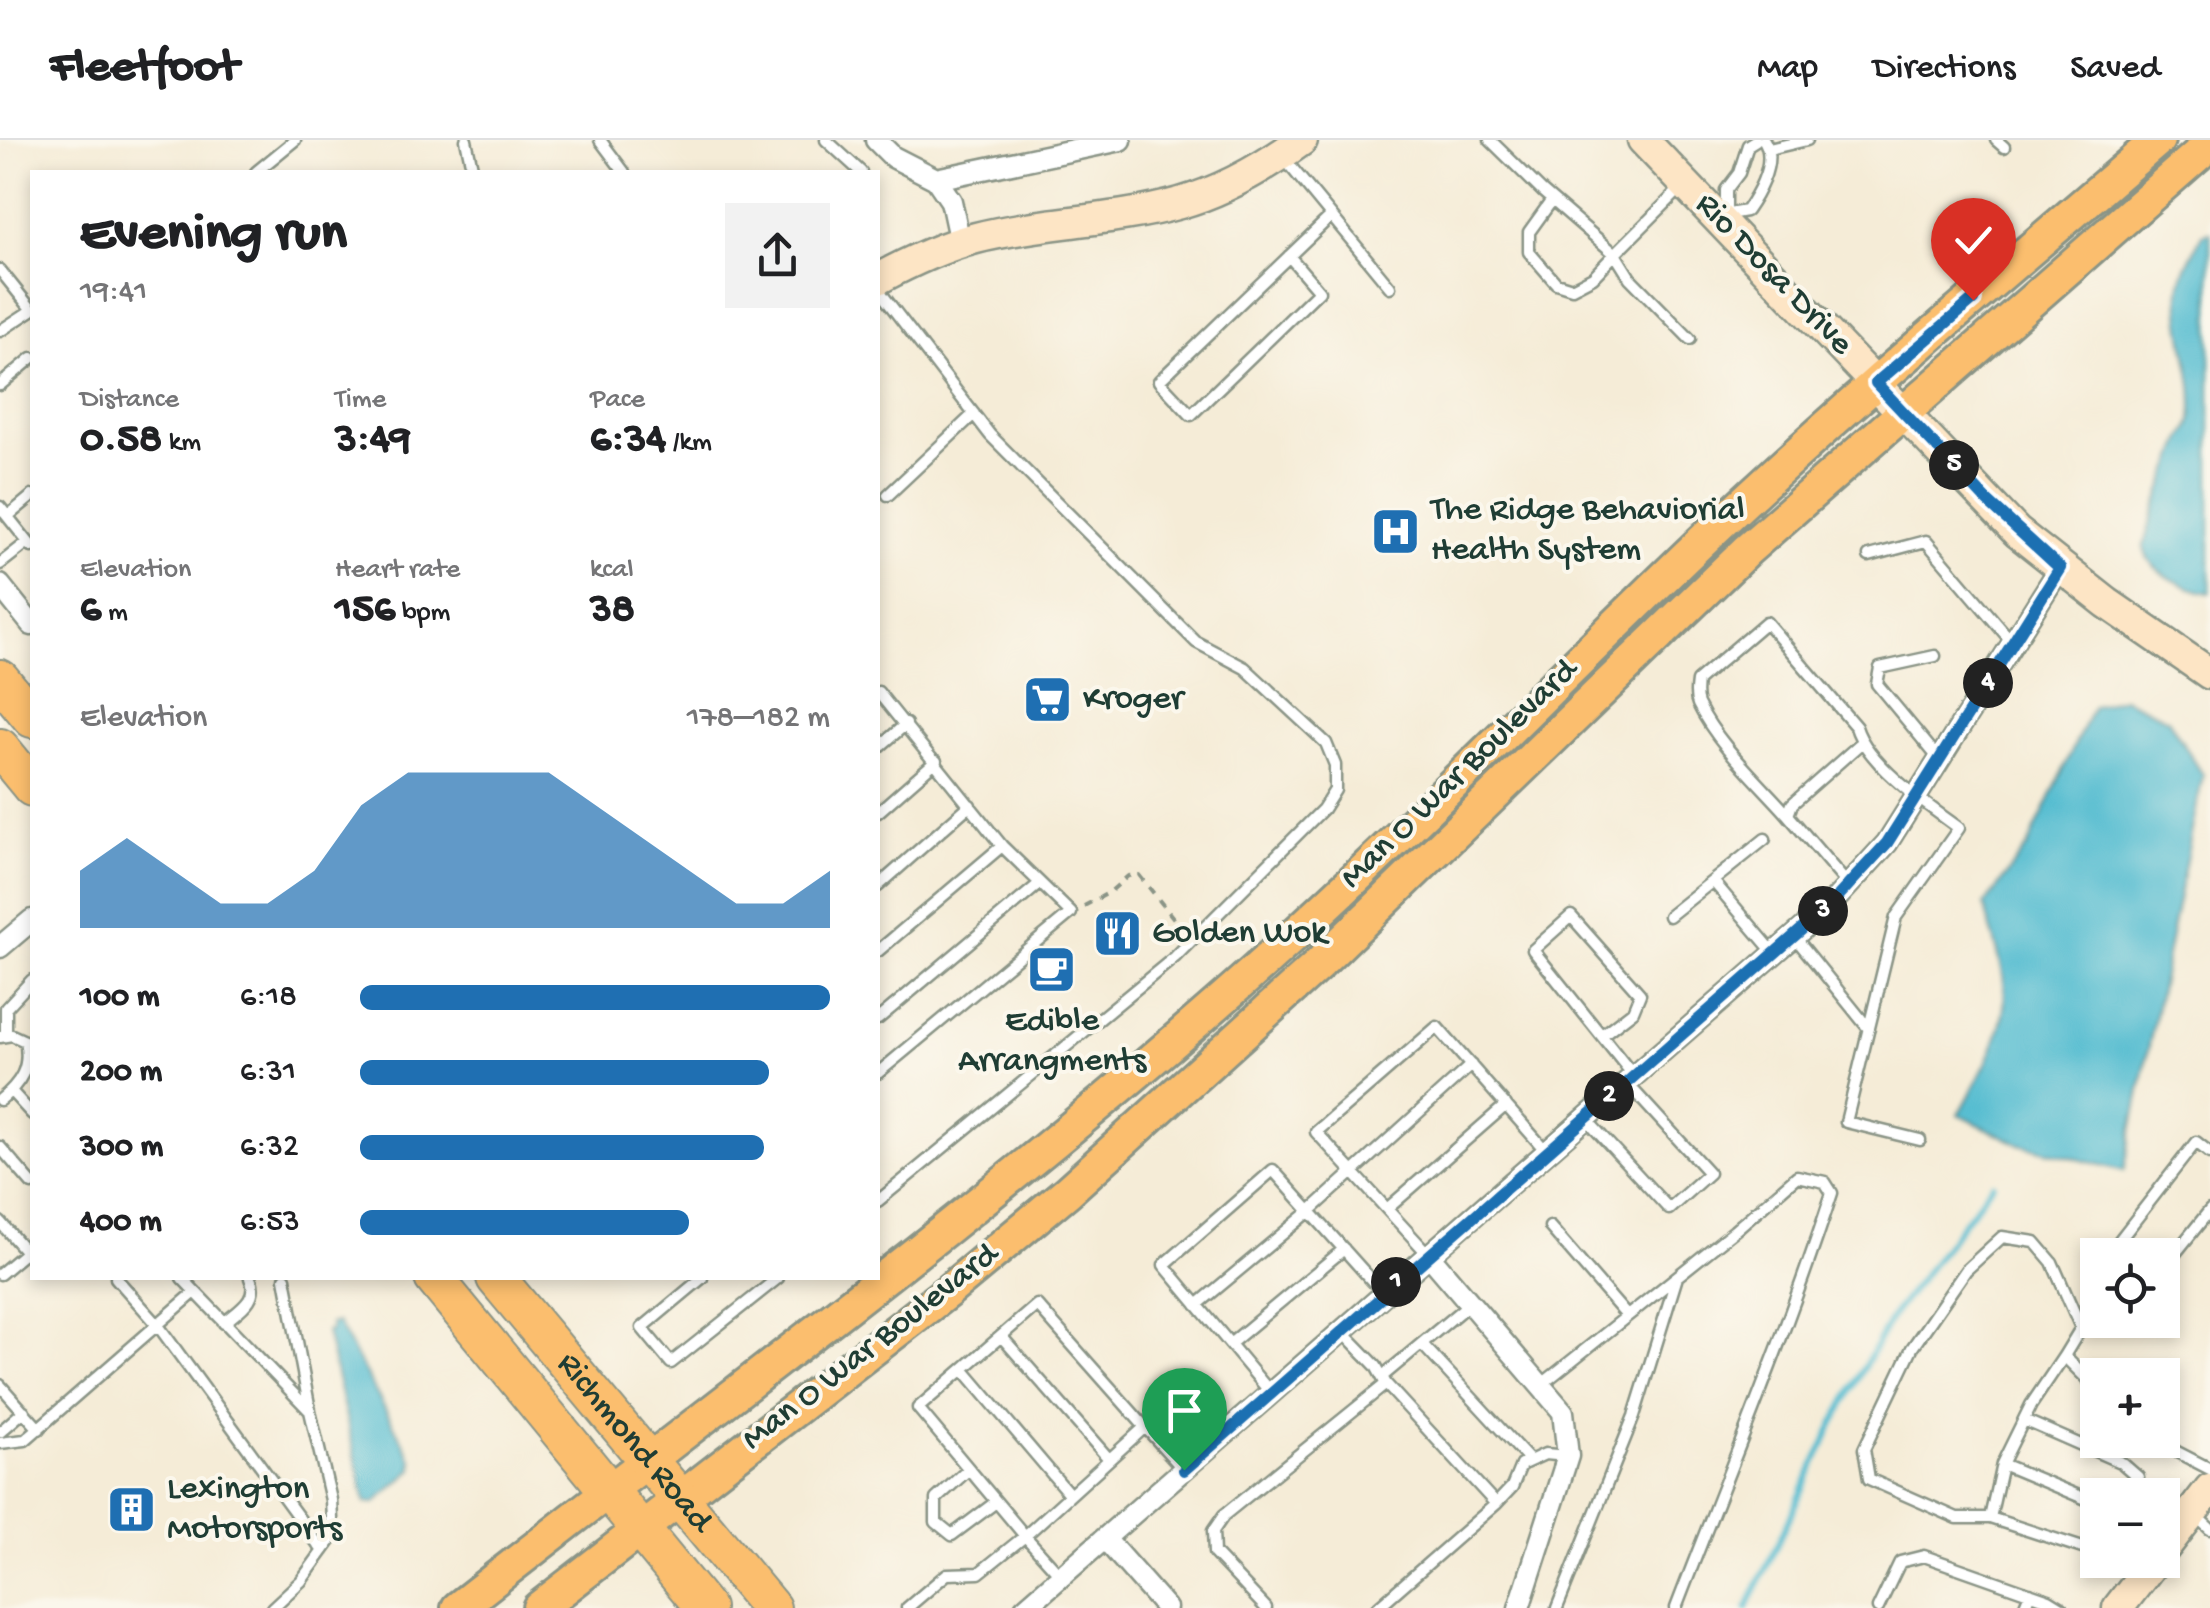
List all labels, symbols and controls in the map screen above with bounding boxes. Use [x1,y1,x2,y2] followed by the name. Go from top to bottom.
[50,41,238,98] text: Fleetfoot
[1757,49,1818,90] text: Map
[1873,49,2015,90] text: Directions
[2070,49,2160,90] text: Saved
[1685,185,1861,366] street label: Rio Dosa Drive
[1931,198,2016,301] pin
[725,203,830,308] button: share
[80,204,347,268] text: Evening run
[1946,213,2001,268] icon: check
[80,274,147,312] text: 19:41
[80,384,179,417] text: Distance
[335,384,386,417] text: Time
[590,384,645,417] text: Pace
[80,417,162,466] text: 0.58
[335,417,411,466] text: 3:49
[590,417,666,466] text: 6:34
[162,427,201,460] text: km
[666,427,712,460] text: /km
[1929,440,1979,490] pin: 5
[1947,448,1961,481] text: 5
[1429,491,1745,572] place label: The Ridge Behaviorial Health System
[1370,505,1422,557] hospital icon: The Ridge Behaviorial Health System
[80,554,191,587] text: Elevation
[335,554,460,587] text: Heart rate
[590,554,634,587] text: kcal
[80,587,101,636] text: 6
[335,587,395,636] text: 156
[590,587,635,636] text: 38
[101,597,128,630] text: m
[395,597,450,630] text: bpm
[1333,650,1589,899] street label: Man O War Boulevard
[1963,658,2013,708] pin: 4
[1981,666,1995,699] text: 4
[1022,674,1074,726] supermarket icon: Kroger
[1083,680,1186,721] place label: Kroger
[80,700,207,738] text: Elevation
[687,700,830,738] text: 178–182 m
[1798,886,1848,936] pin: 3
[1816,894,1830,927] text: 3
[1091,908,1143,960] restaurant icon: Golden Wok
[1152,914,1330,955] place label: Golden Wok
[1026,944,1078,996] cafe icon: Edible Arrangments
[80,979,160,1017] text: 100 m
[240,979,297,1017] text: 6:18
[958,1002,1147,1083] place label: Edible Arrangments
[80,1054,162,1092] text: 200 m
[240,1054,296,1092] text: 6:31
[1584,1071,1634,1121] pin: 2
[1602,1079,1616,1112] text: 2
[80,1129,163,1167] text: 300 m
[240,1129,299,1167] text: 6:32
[80,1204,162,1242] text: 400 m
[240,1204,300,1242] text: 6:53
[735,1234,1009,1461] street label: Man O War Boulevard
[2080,1238,2180,1578] map controls
[2080,1238,2180,1338] button: locate
[1371,1257,1421,1307] pin: 1
[1390,1265,1402,1298] text: 1
[547,1345,722,1543] street label: Richmond Road
[2080,1358,2180,1458] button: +
[1142,1368,1227,1471] pin
[1157,1383,1212,1438] icon: arrive
[167,1470,343,1551] place label: Lexington Motorsports
[2080,1478,2180,1578] button: −
[106,1484,158,1536] building icon: Lexington Motorsports

